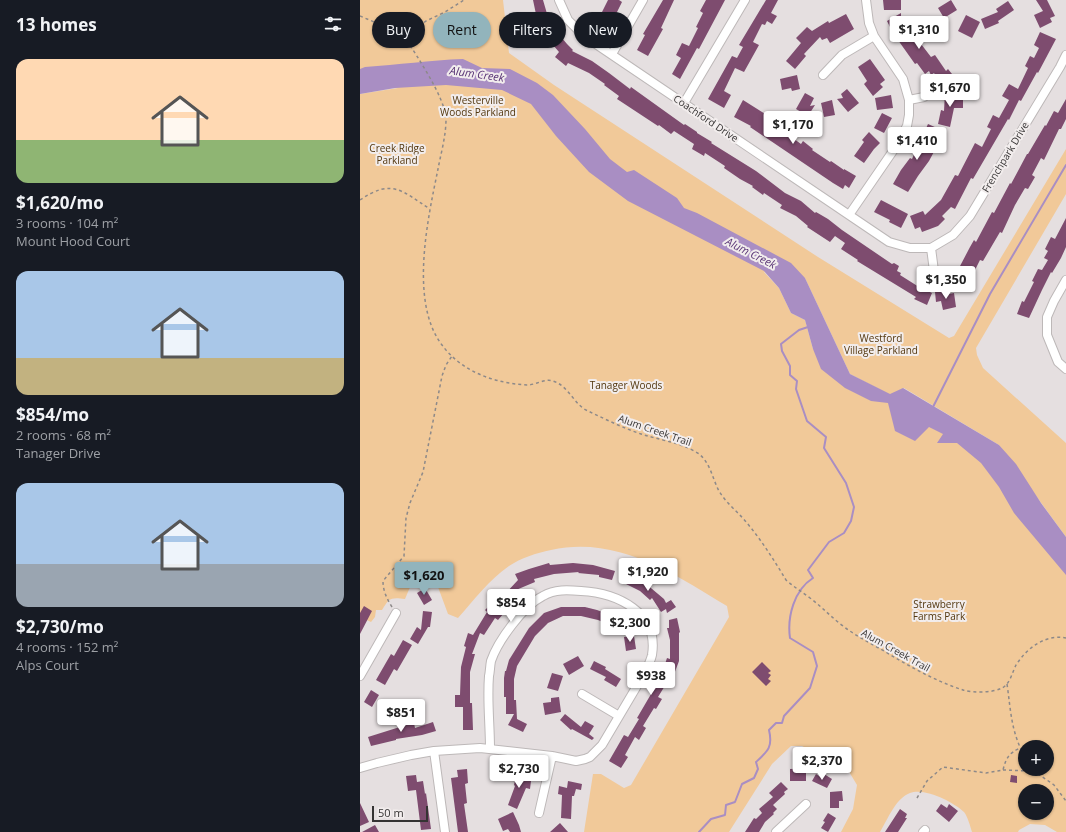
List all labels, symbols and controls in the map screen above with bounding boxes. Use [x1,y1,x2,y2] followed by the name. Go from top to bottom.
[372,12,425,48] chip: Buy
[433,12,491,48] chip: Rent
[499,12,566,48] chip: Filters
[574,12,632,48] chip: New
[16,13,97,36] text: 13 homes
[322,13,344,35] icon: filters
[886,16,952,50] pin: $1,310
[899,20,939,38] text: $1,310
[448,62,506,85] water label: Alum Creek
[917,74,983,108] pin: $1,670
[930,78,970,96] text: $1,670
[144,85,216,157] icon: home
[671,91,742,145] street label: Coachford Drive
[440,93,516,119] park label: Westerville Woods Parkland
[760,111,826,145] pin: $1,170
[773,115,813,133] text: $1,170
[978,119,1032,195] street label: Frenchpark Drive
[884,127,950,161] pin: $1,410
[897,131,937,149] text: $1,410
[369,141,425,167] park label: Creek Ridge Parkland
[16,191,104,214] text: $1,620/mo
[16,214,118,232] text: 3 rooms · 104 m²
[16,232,130,250] text: Mount Hood Court
[722,233,780,272] water label: Alum Creek
[913,266,979,300] pin: $1,350
[926,270,966,288] text: $1,350
[144,297,216,369] icon: home
[844,331,918,357] park label: Westford Village Parkland
[590,378,663,392] park label: Tanager Woods
[16,403,89,426] text: $854/mo
[617,411,693,449] street label: Alum Creek Trail
[16,426,111,444] text: 2 rooms · 68 m²
[16,444,100,462] text: Tanager Drive
[144,509,216,581] icon: home
[615,558,681,592] pin: $1,920
[391,562,457,596] pin: $1,620
[628,562,668,580] text: $1,920
[404,566,444,584] text: $1,620
[487,589,535,623] pin: $854
[496,593,526,611] text: $854
[913,597,966,623] park label: Strawberry Farms Park
[597,609,663,643] pin: $2,300
[610,613,650,631] text: $2,300
[16,615,104,638] text: $2,730/mo
[859,625,933,675] street label: Alum Creek Trail
[16,638,118,656] text: 4 rooms · 152 m²
[16,656,79,674] text: Alps Court
[627,662,675,696] pin: $938
[636,666,666,684] text: $938
[377,699,425,733] pin: $851
[386,703,416,721] text: $851
[1018,740,1054,820] map controls
[1018,740,1054,776] button: +
[789,747,855,781] pin: $2,370
[802,751,842,769] text: $2,370
[486,755,552,789] pin: $2,730
[499,759,539,777] text: $2,730
[1018,784,1054,820] button: −
[372,804,428,823] scale bar
[378,805,404,820] text: 50 m

